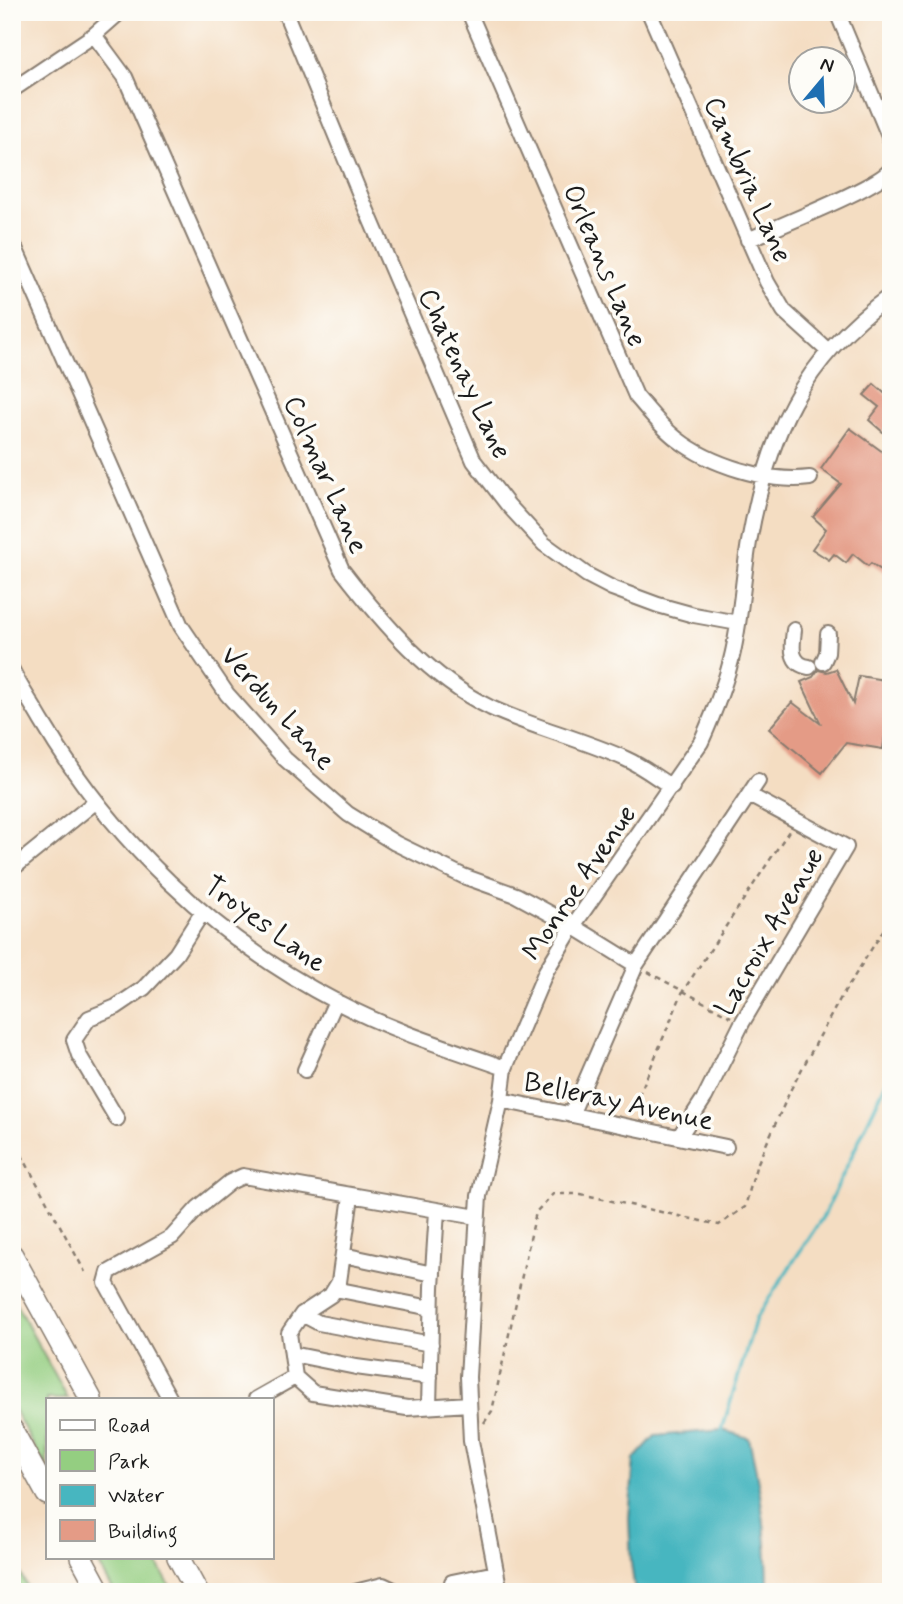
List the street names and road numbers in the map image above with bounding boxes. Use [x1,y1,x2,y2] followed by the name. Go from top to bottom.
[694,91,800,269] street label: Cambria Lane
[553,179,655,353] street label: Orleans Lane
[408,283,519,465] street label: Chatenay Lane
[273,390,376,560] street label: Colmar Lane
[211,639,343,779] street label: Verdun Lane
[514,798,646,968] street label: Monroe Avenue
[707,841,833,1023] street label: Lacroix Avenue
[196,868,333,982] street label: Troyes Lane
[520,1064,717,1141] street label: Belleray Avenue

